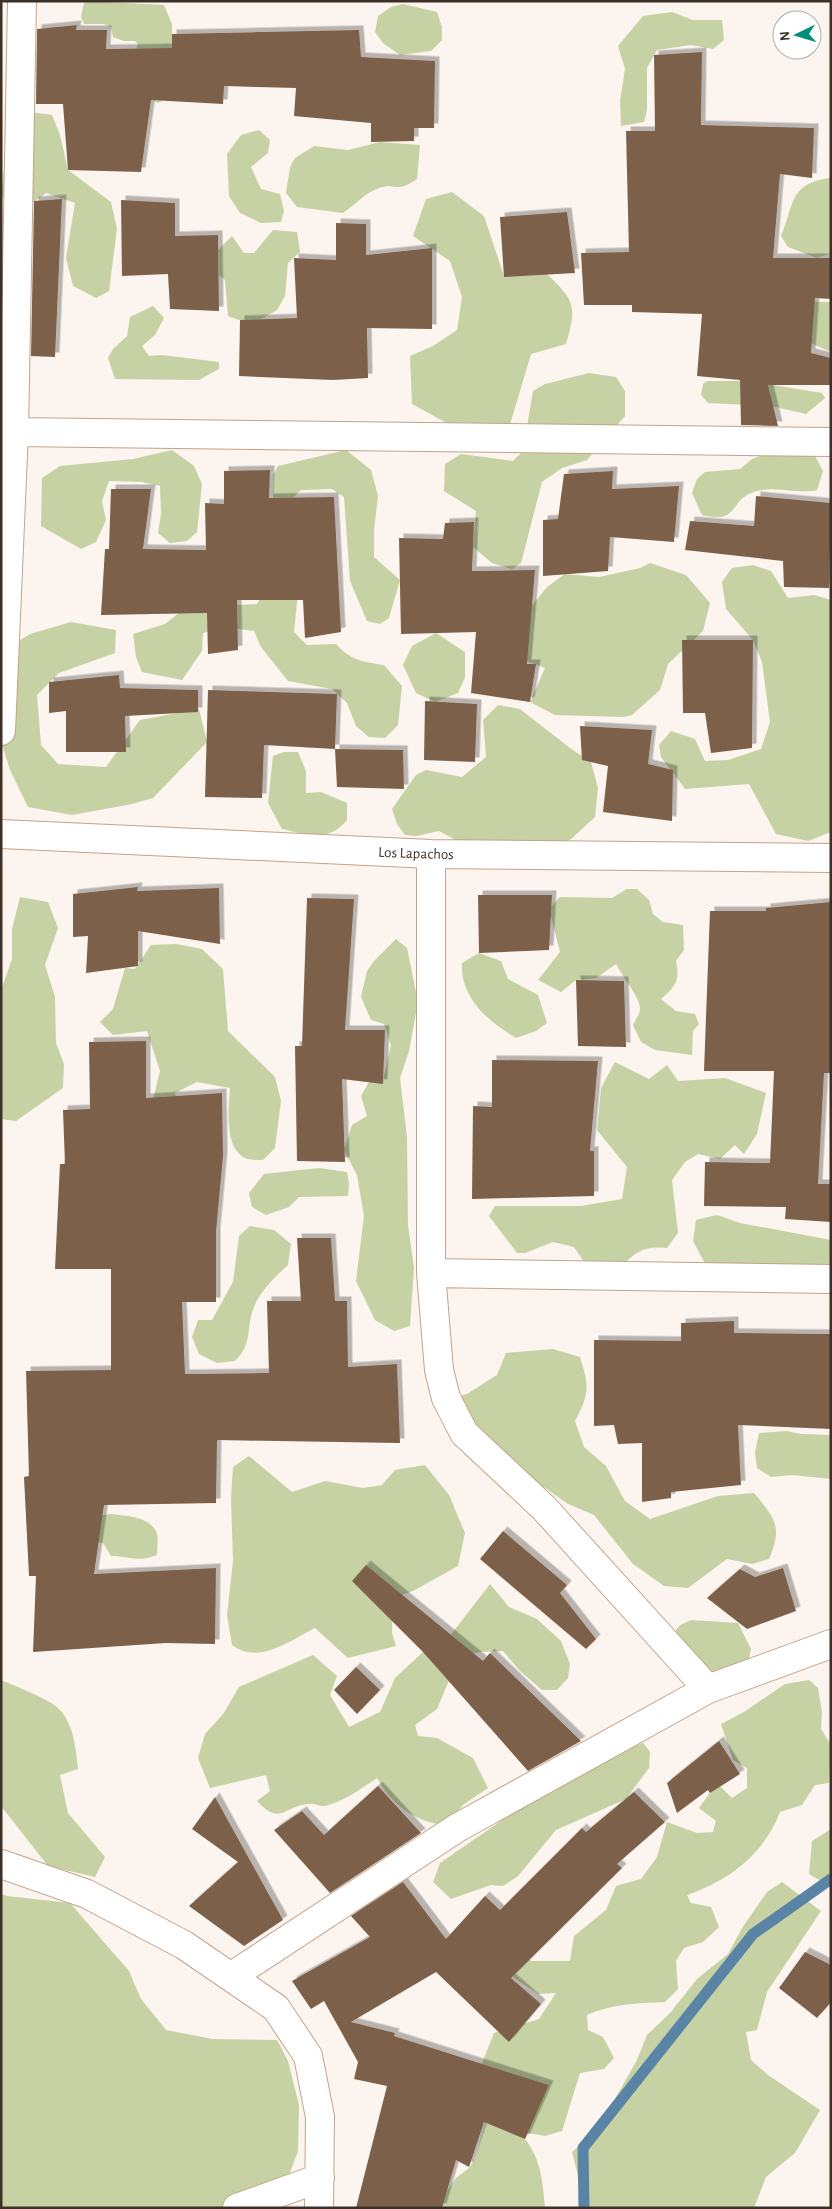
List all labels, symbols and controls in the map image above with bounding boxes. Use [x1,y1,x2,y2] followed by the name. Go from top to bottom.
[772,10,822,60] north arrow
[778,31,792,42] text: N
[378,845,454,862] street label: Los Lapachos

